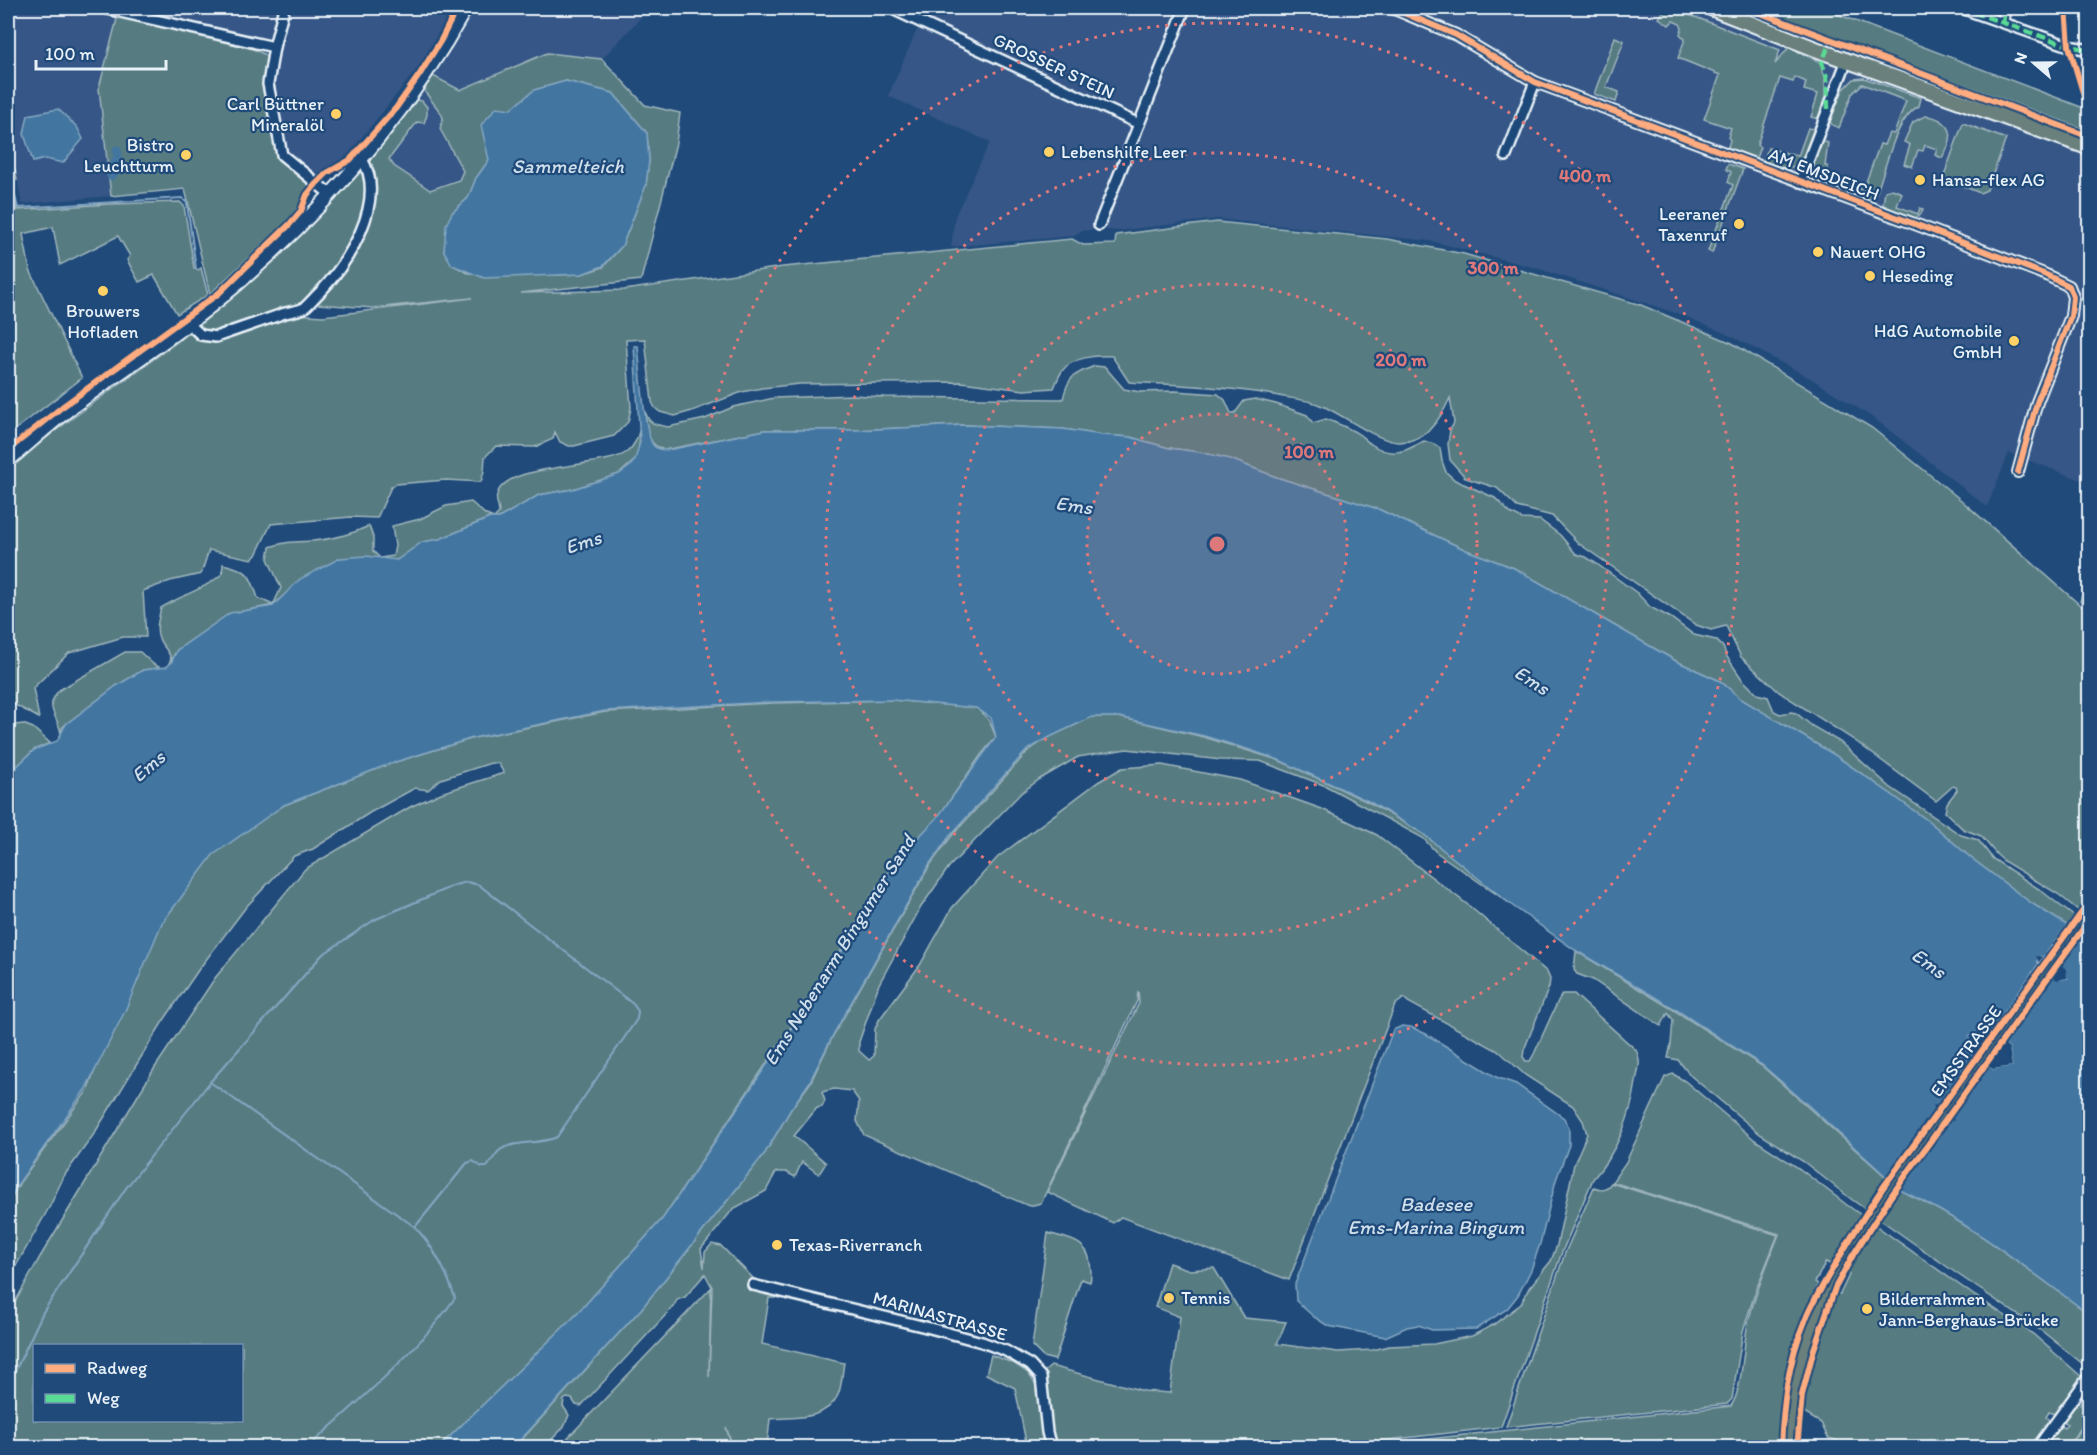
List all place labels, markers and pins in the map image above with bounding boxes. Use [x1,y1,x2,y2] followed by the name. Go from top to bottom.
[227,93,325,136] place label: Carl Büttner Mineralöl
[329,107,343,121] marker: Carl Büttner Mineralöl
[84,134,174,177] place label: Bistro Leuchtturm
[1061,141,1187,163] place label: Lebenshilfe Leer
[1042,145,1056,159] marker: Lebenshilfe Leer
[179,148,193,162] marker: Bistro Leuchtturm
[1932,169,2045,191] place label: Hansa-flex AG
[1913,173,1927,187] marker: Hansa-flex AG
[1658,203,1728,246] place label: Leeraner Taxenruf
[1732,217,1746,231] marker: Leeraner Taxenruf
[1830,241,1926,263] place label: Nauert OHG
[1811,245,1825,259] marker: Nauert OHG
[1882,265,1954,287] place label: Heseding
[1863,269,1877,283] marker: Heseding
[96,284,110,298] marker: Brouwers Hofladen
[66,300,140,343] place label: Brouwers Hofladen
[1874,320,2002,363] place label: HdG Automobile GmbH
[2007,334,2021,348] marker: HdG Automobile GmbH
[1207,534,1227,554] centre of rings
[789,1234,922,1256] place label: Texas-Riverranch
[770,1238,784,1252] marker: Texas-Riverranch
[1181,1287,1230,1309] place label: Tennis
[1879,1288,2059,1331] place label: Bilderrahmen Jann-Berghaus-Brücke
[1162,1291,1176,1305] marker: Tennis
[1860,1302,1874,1316] marker: Bilderrahmen Jann-Berghaus-Brücke

